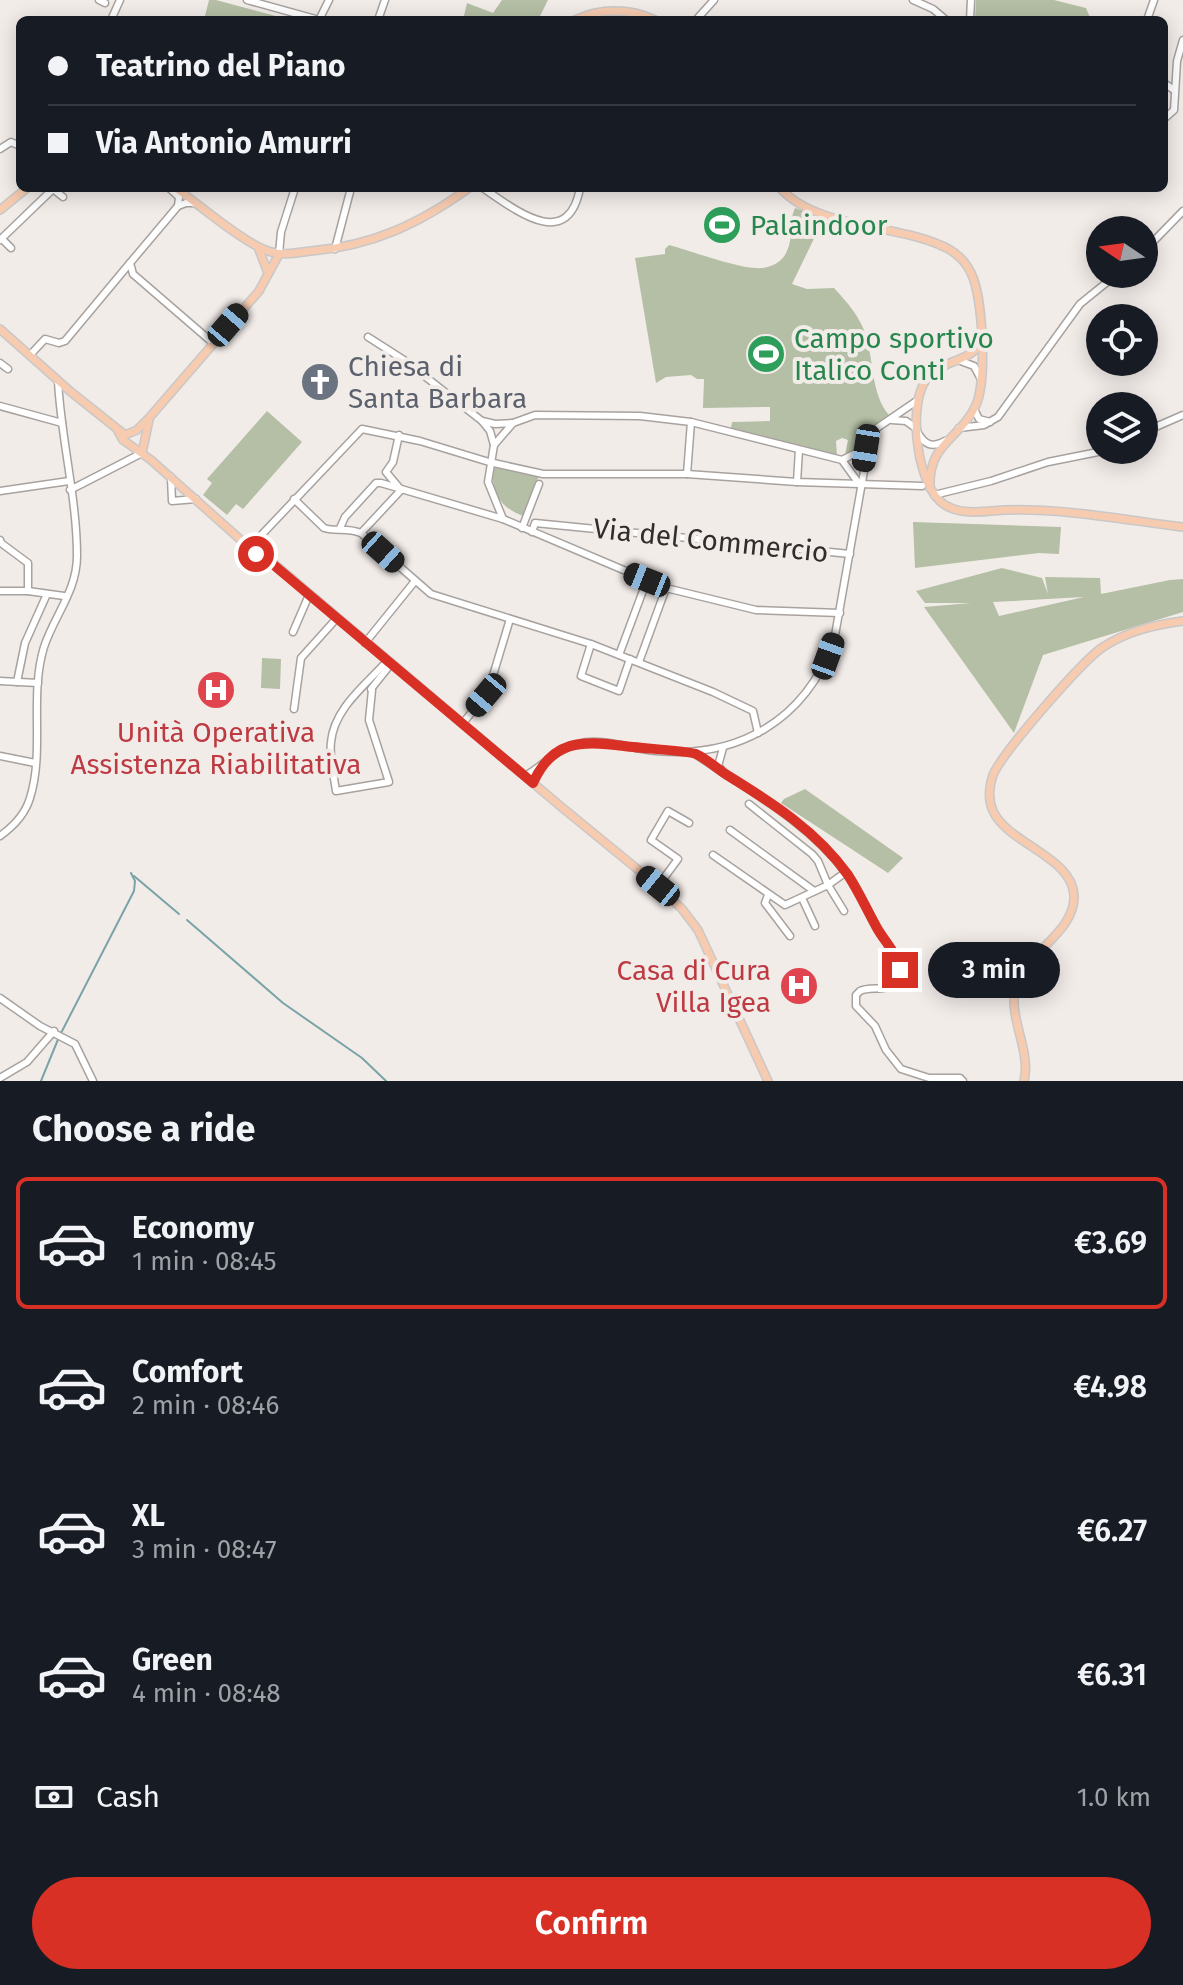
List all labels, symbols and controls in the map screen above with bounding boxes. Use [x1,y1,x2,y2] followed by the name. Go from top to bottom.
[96,48,346,84] text: Teatrino del Piano
[96,125,352,161] text: Via Antonio Amurri
[701,204,743,246] sports icon: Palaindoor
[750,209,888,242] place label: Palaindoor
[1086,216,1158,288] north arrow
[1086,216,1158,464] map controls
[203,299,253,351] car
[1086,304,1158,376] button: locate
[794,322,994,387] place label: Campo sportivo Italico Conti
[745,333,787,375] sports icon: Campo sportivo Italico Conti
[348,350,527,415] place label: Chiesa di Santa Barbara
[299,361,341,403] church icon: Chiesa di Santa Barbara
[1086,392,1158,464] button: layers
[850,422,882,474] car
[592,512,830,569] street label: Via del Commercio
[357,527,409,577] car
[238,536,274,572] route start
[620,560,674,600] car
[809,629,847,683] car
[195,669,237,711] hospital icon: Unità Operativa Assistenza Riabilitativa
[461,669,511,721] car
[70,716,362,781] place label: Unità Operativa Assistenza Riabilitativa
[632,862,684,910] car
[928,942,1060,998] callout: 3 min
[882,952,918,988] route end
[617,954,771,1019] place label: Casa di Cura Villa Igea
[962,954,1026,985] text: 3 min
[778,965,820,1007] hospital icon: Casa di Cura Villa Igea
[32,1107,255,1151] text: Choose a ride
[36,1207,108,1279] icon: car
[132,1210,254,1246] text: Economy
[1074,1225,1147,1261] text: €3.69
[132,1246,277,1277] text: 1 min · 08:45
[36,1351,108,1423] icon: car
[132,1354,243,1390] text: Comfort
[1073,1369,1147,1405] text: €4.98
[132,1390,279,1421] text: 2 min · 08:46
[36,1495,108,1567] icon: car
[132,1498,165,1534] text: XL
[1077,1513,1147,1549] text: €6.27
[132,1534,276,1565] text: 3 min · 08:47
[36,1639,108,1711] icon: car
[132,1642,213,1678] text: Green
[1077,1657,1147,1693] text: €6.31
[132,1678,281,1709] text: 4 min · 08:48
[32,1775,76,1819] icon: cash
[96,1779,160,1815] text: Cash
[1077,1782,1151,1813] text: 1.0 km
[32,1877,1151,1969] button: Confirm

